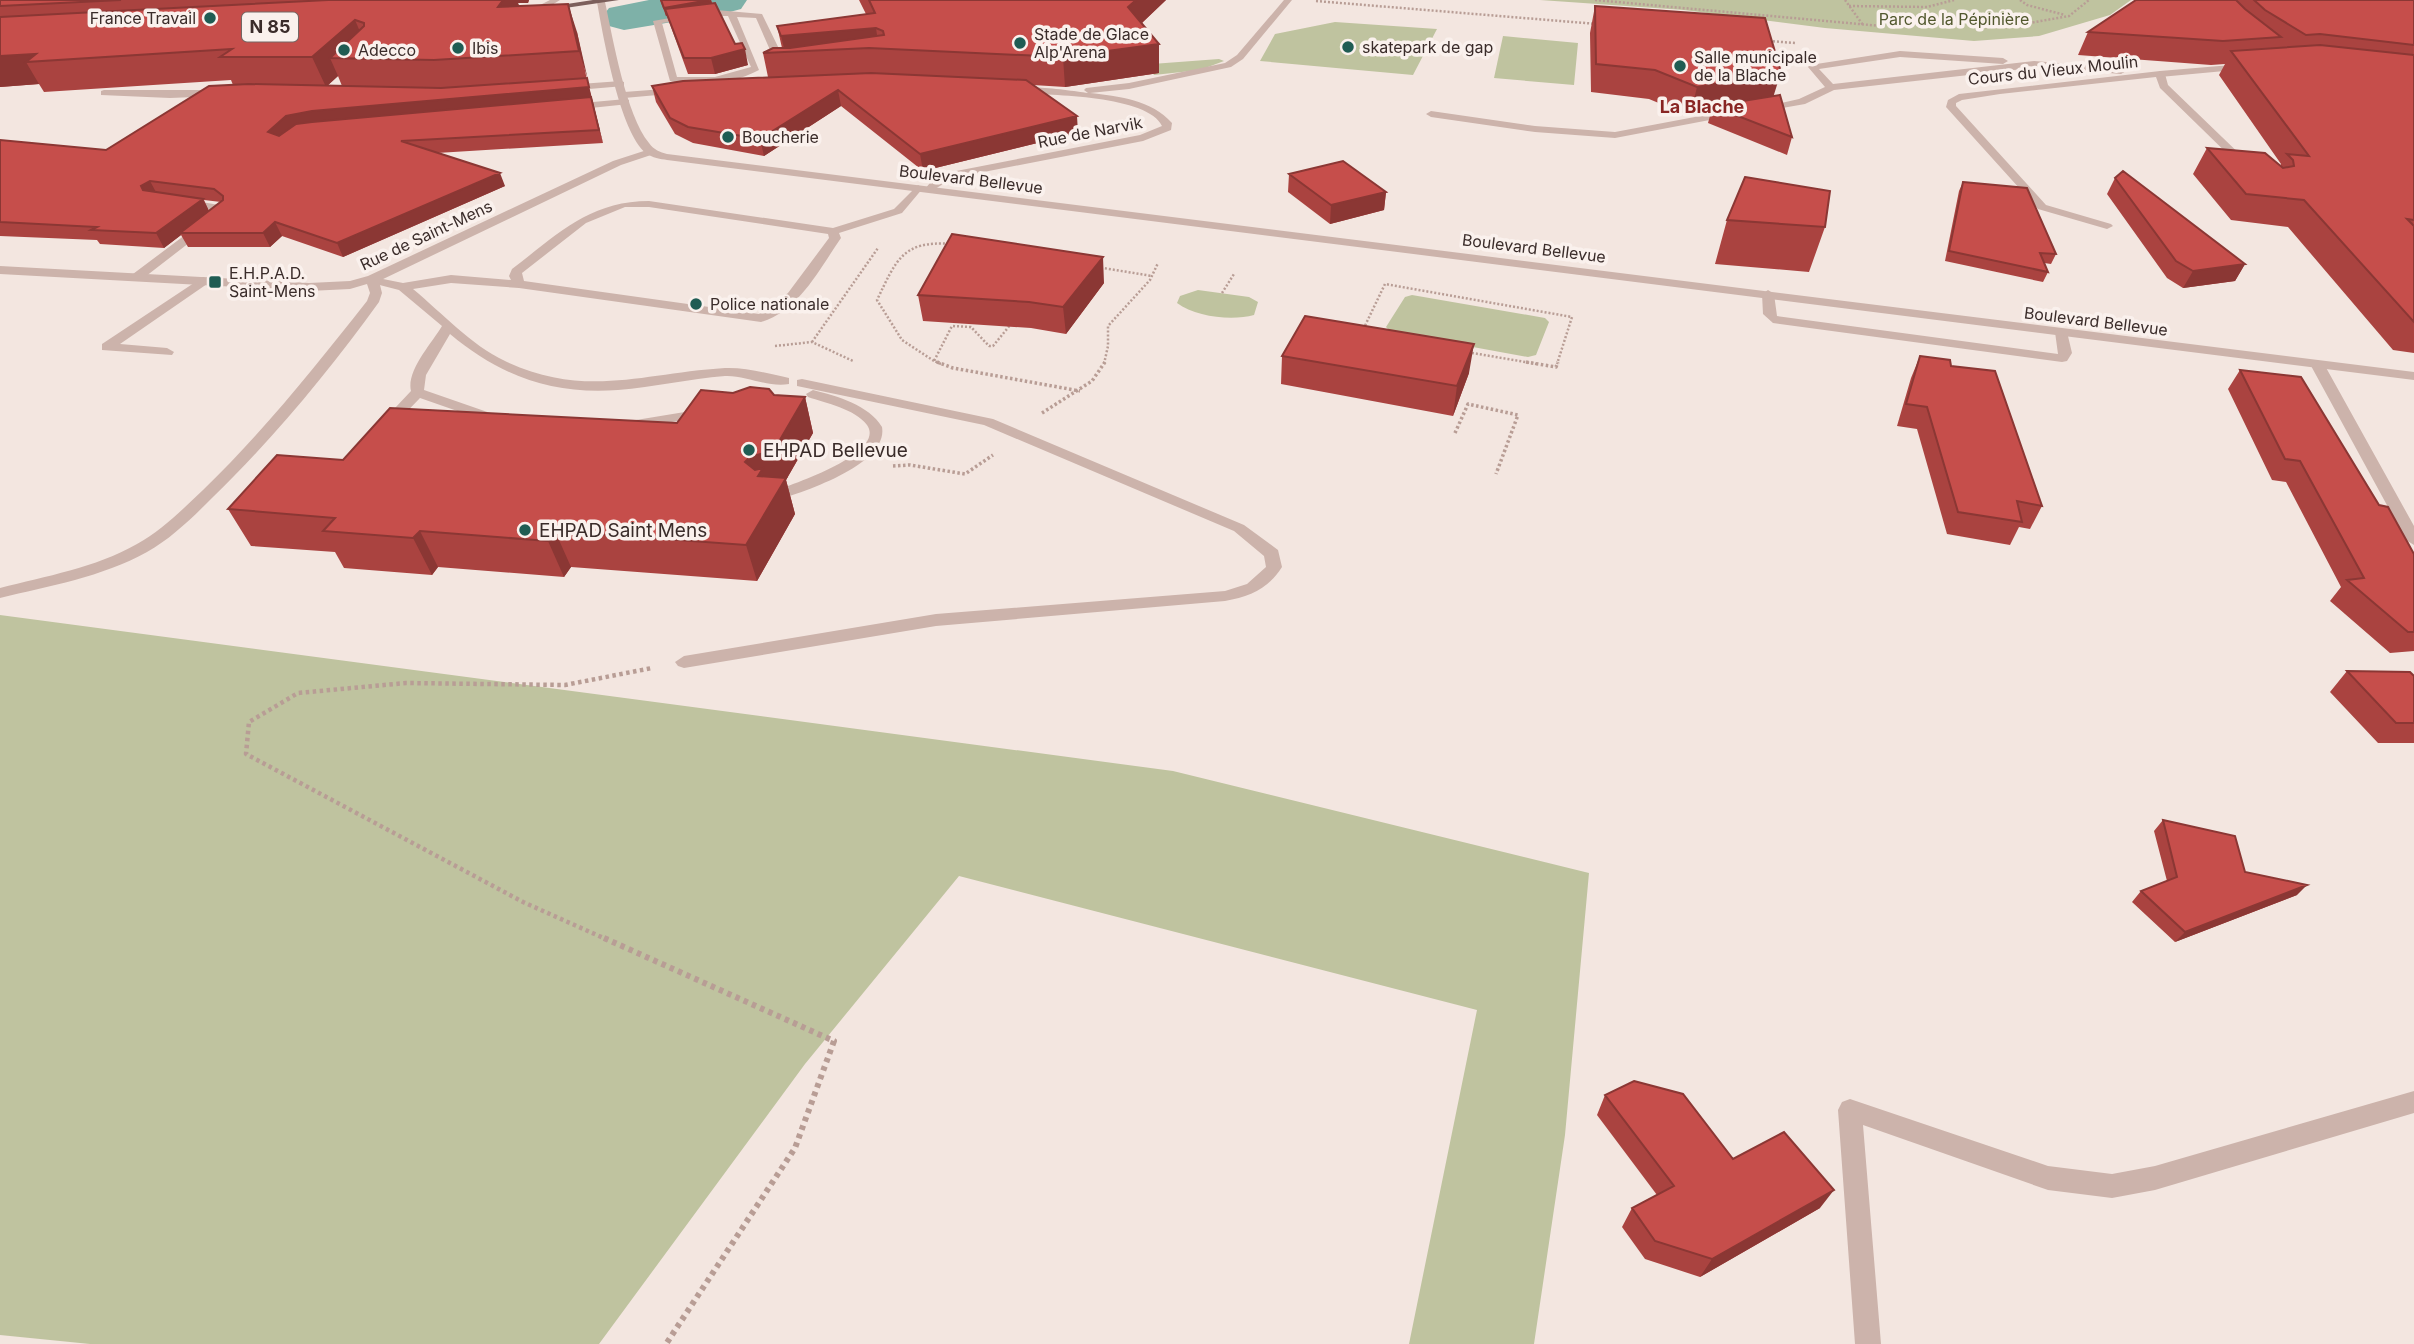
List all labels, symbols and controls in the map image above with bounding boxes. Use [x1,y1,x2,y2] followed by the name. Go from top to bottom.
[90,8,196,28] place label: France Travail
[1879,9,2029,29] park label: Parc de la Pépinière
[202,10,218,26] marker: France Travail
[242,12,298,42] road number: N 85
[1034,24,1149,62] place label: Stade de Glace Alp'Arena
[1012,35,1028,51] marker: Stade de Glace Alp'Arena
[1362,37,1493,57] place label: skatepark de gap
[472,38,498,58] place label: Ibis
[1340,39,1356,55] marker: skatepark de gap
[358,40,416,60] place label: Adecco
[450,40,466,56] marker: Ibis
[336,42,352,58] marker: Adecco
[1694,47,1817,85] place label: Salle municipale de la Blache
[1967,51,2139,89] street label: Cours du Vieux Moulin
[1672,58,1688,74] marker: Salle municipale de la Blache
[1660,96,1745,117] district label: La Blache
[1036,112,1144,152] street label: Rue de Narvik
[742,127,819,147] place label: Boucherie
[720,129,736,145] marker: Boucherie
[898,160,1044,198] street label: Boulevard Bellevue
[357,196,495,274] street label: Rue de Saint-Mens
[1461,229,1607,267] street label: Boulevard Bellevue
[229,263,316,301] place label: E.H.P.A.D. Saint-Mens
[207,274,223,290] marker: E.H.P.A.D. Saint-Mens
[710,294,829,314] place label: Police nationale
[688,296,704,312] marker: Police nationale
[2023,302,2169,340] street label: Boulevard Bellevue
[763,439,908,462] place label: EHPAD Bellevue
[741,442,757,458] marker: EHPAD Bellevue
[539,519,707,542] place label: EHPAD Saint Mens
[517,522,533,538] marker: EHPAD Saint Mens

